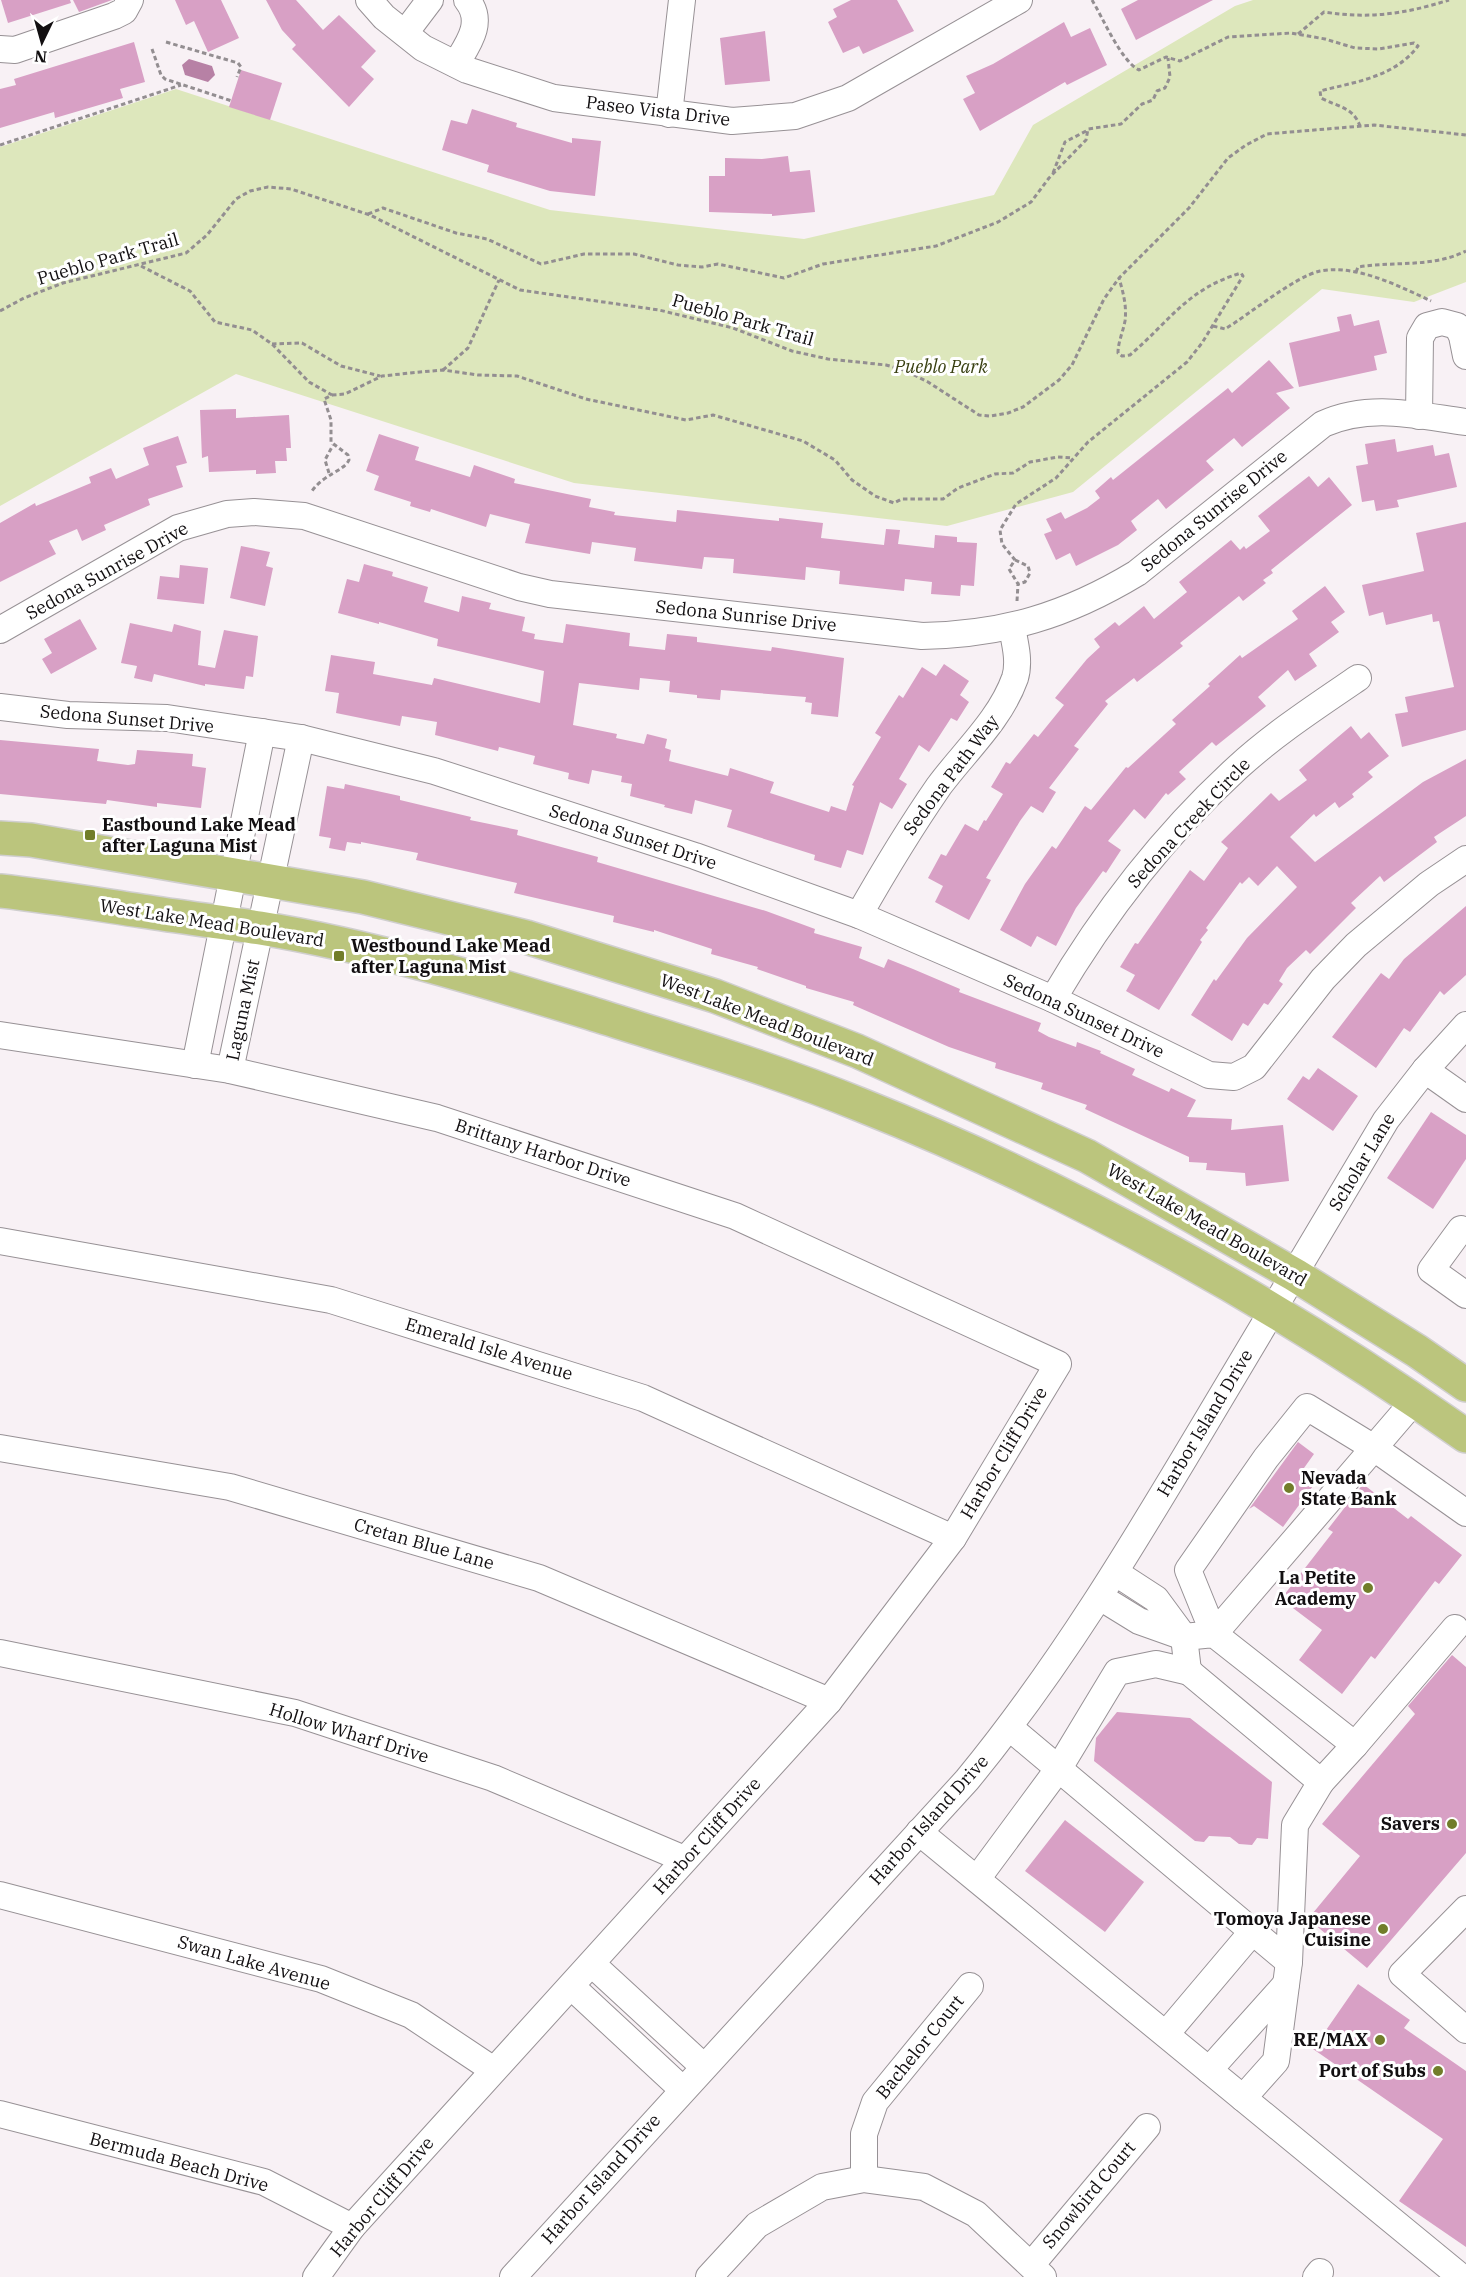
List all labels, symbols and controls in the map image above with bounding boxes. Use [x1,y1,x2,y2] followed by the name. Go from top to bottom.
[12,12,72,72] north arrow
[34,46,48,67] text: N
[585,90,732,131] street label: Paseo Vista Drive
[34,227,181,290] street label: Pueblo Park Trail
[670,288,817,351] street label: Pueblo Park Trail
[893,355,988,378] park label: Pueblo Park
[1136,444,1292,577] street label: Sedona Sunrise Drive
[22,516,192,625] street label: Sedona Sunrise Drive
[654,595,838,636] street label: Sedona Sunrise Drive
[39,699,215,738] street label: Sedona Sunset Drive
[898,710,1004,840] street label: Sedona Path Way
[1122,753,1255,893] street label: Sedona Creek Circle
[547,799,720,874] street label: Sedona Sunset Drive
[102,813,296,857] place label: Eastbound Lake Mead after Laguna Mist
[83,828,97,842] marker: Eastbound Lake Mead after Laguna Mist
[98,893,326,952] street label: West Lake Mead Boulevard
[351,934,551,978] place label: Westbound Lake Mead after Laguna Mist
[332,949,346,963] marker: Westbound Lake Mead after Laguna Mist
[221,957,264,1063] street label: Laguna Mist
[657,968,877,1071] street label: West Lake Mead Boulevard
[1000,968,1168,1063] street label: Sedona Sunset Drive
[1323,1109,1400,1215] street label: Scholar Lane
[452,1113,634,1192] street label: Brittany Harbor Drive
[1103,1158,1311,1291] street label: West Lake Mead Boulevard
[403,1312,576,1385] street label: Emerald Isle Avenue
[1152,1345,1258,1500] street label: Harbor Island Drive
[955,1383,1052,1523] street label: Harbor Cliff Drive
[1301,1466,1397,1510] place label: Nevada State Bank
[1282,1481,1296,1495] marker: Nevada State Bank
[351,1512,497,1575] street label: Cretan Blue Lane
[1275,1566,1357,1610] place label: La Petite Academy
[1361,1581,1375,1595] marker: La Petite Academy
[267,1697,432,1768] street label: Hollow Wharf Drive
[864,1750,993,1890] street label: Harbor Island Drive
[648,1772,765,1899] street label: Harbor Cliff Drive
[1381,1812,1440,1835] place label: Savers
[1445,1817,1459,1831] marker: Savers
[1214,1907,1371,1951] place label: Tomoya Japanese Cuisine
[1376,1922,1390,1936] marker: Tomoya Japanese Cuisine
[175,1930,333,1995] street label: Swan Lake Avenue
[871,1990,969,2103] street label: Bachelor Court
[1293,2028,1368,2051] place label: RE/MAX
[1373,2033,1387,2047] marker: RE/MAX
[1319,2059,1426,2082] place label: Port of Subs
[1431,2064,1445,2078] marker: Port of Subs
[536,2109,665,2249] street label: Harbor Island Drive
[87,2126,271,2197] street label: Bermuda Beach Drive
[325,2132,439,2261] street label: Harbor Cliff Drive
[1037,2136,1140,2253] street label: Snowbird Court

